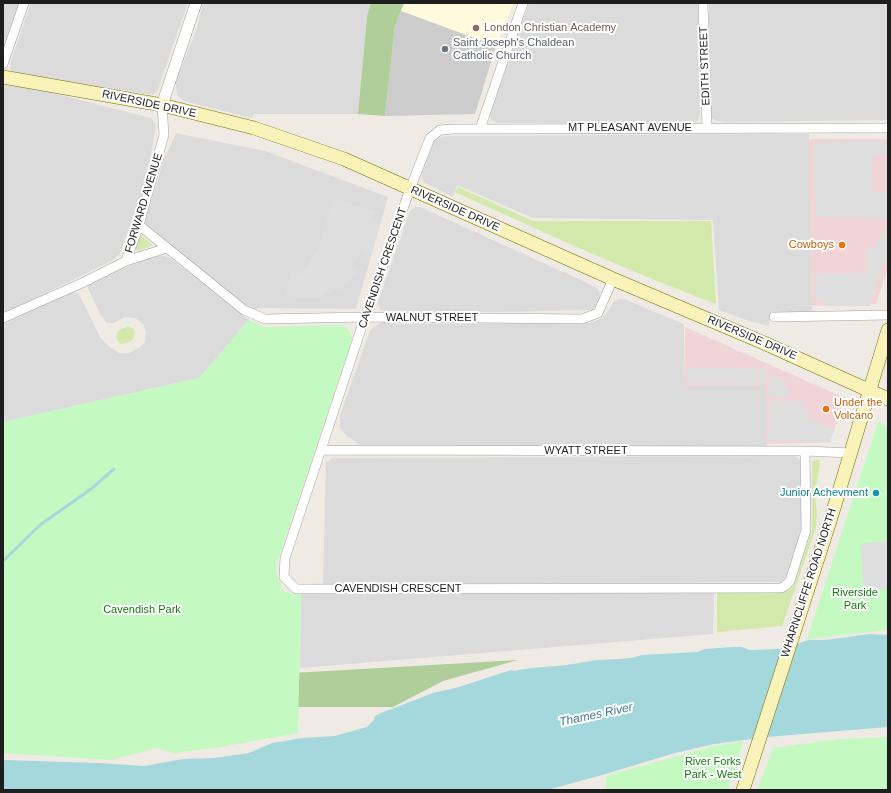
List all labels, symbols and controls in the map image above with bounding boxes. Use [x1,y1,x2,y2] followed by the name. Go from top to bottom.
[484,21,616,35] place label: London Christian Academy
[471,23,481,33] marker: London Christian Academy
[697,26,713,106] street label: EDITH STREET
[453,36,574,62] place label: Saint Joseph's Chaldean Catholic Church
[440,44,450,54] marker: Saint Joseph's Chaldean Catholic Church
[101,88,197,120] street label: RIVERSIDE DRIVE
[568,121,692,135] street label: MT PLEASANT AVENUE
[123,151,165,255] street label: FORWARD AVENUE
[408,183,502,235] street label: RIVERSIDE DRIVE
[356,206,410,330] street label: CAVENDISH CRESCENT
[789,238,834,252] place label: Cowboys
[837,240,847,250] marker: Cowboys
[386,311,478,325] street label: WALNUT STREET
[705,313,799,363] street label: RIVERSIDE DRIVE
[834,396,882,422] place label: Under the Volcano
[821,404,831,414] marker: Under the Volcano
[544,444,628,458] street label: WYATT STREET
[780,486,868,500] place label: Junior Achevment
[871,488,881,498] marker: Junior Achevment
[779,507,839,659] street label: WHARNCLIFFE ROAD NORTH
[335,582,461,596] street label: CAVENDISH CRESCENT
[832,586,878,612] park label: Riverside Park
[103,603,181,617] park label: Cavendish Park
[558,700,634,730] water label: Thames River
[684,755,742,781] park label: River Forks Park - West

